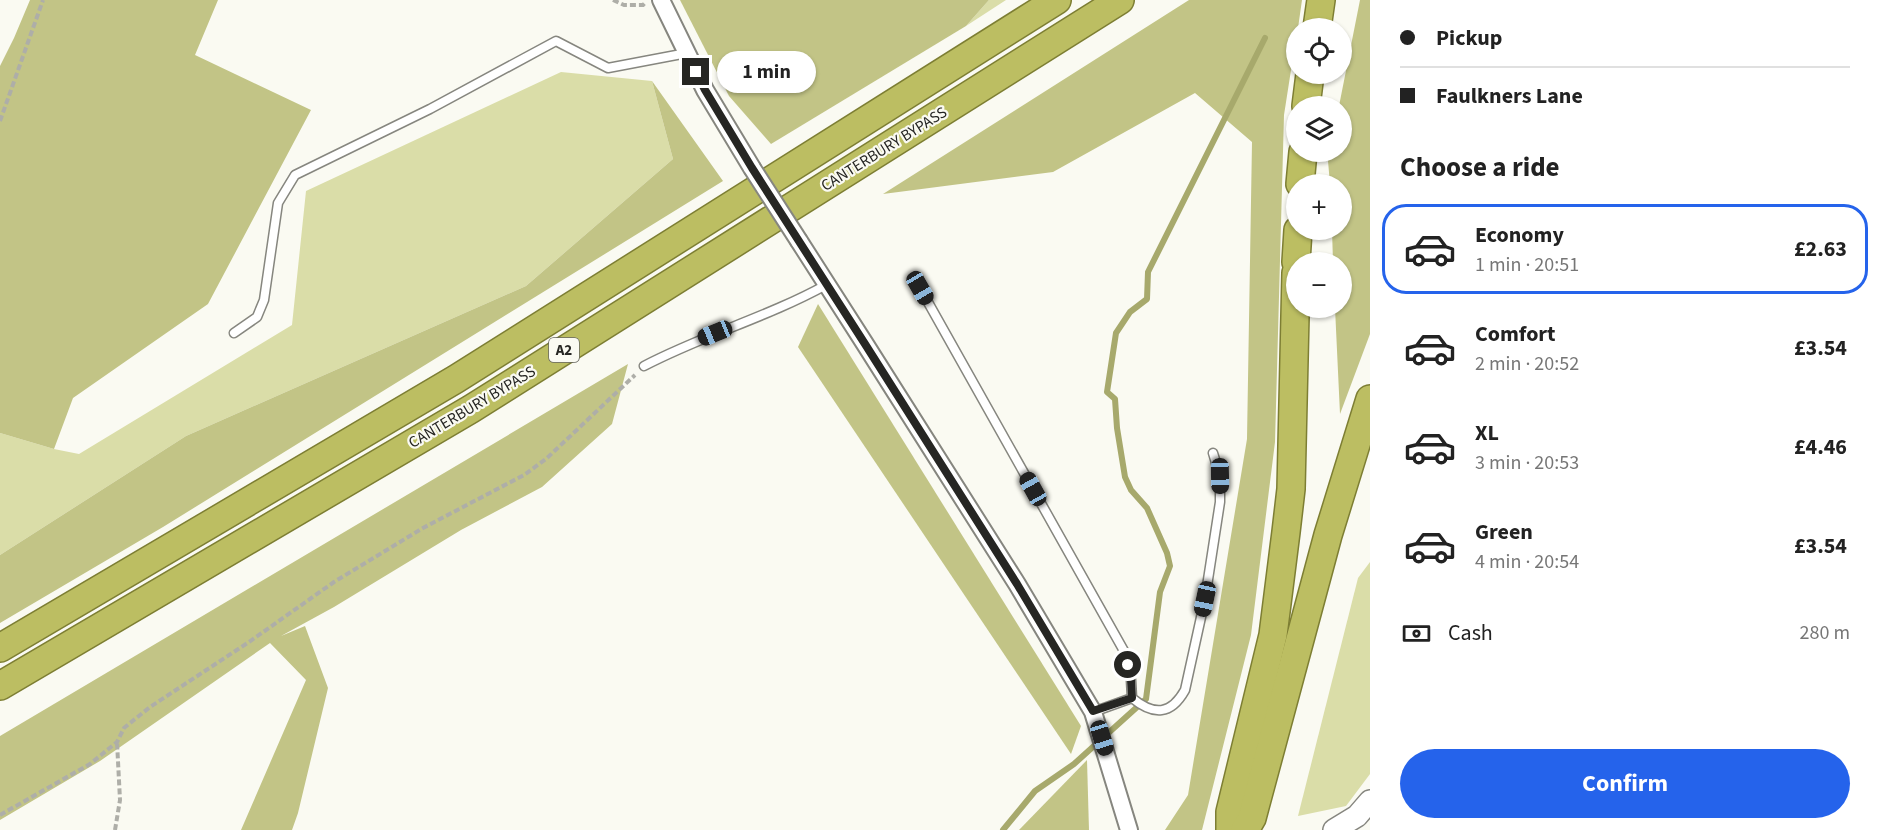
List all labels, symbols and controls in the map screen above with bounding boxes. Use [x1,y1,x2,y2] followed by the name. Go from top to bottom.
[1286,18,1352,318] map controls
[1286,18,1352,84] button: locate
[1436,22,1502,54] text: Pickup
[717,51,816,93] callout: 1 min
[682,58,709,85] route end
[742,58,791,86] text: 1 min
[1436,80,1583,112] text: Faulkners Lane
[1286,96,1352,162] button: layers
[817,101,951,197] street label: CANTERBURY BYPASS
[1400,148,1560,187] text: Choose a ride
[1286,174,1352,240] button: +
[1475,219,1564,251] text: Economy
[1403,222,1457,276] icon: car
[1794,233,1847,265] text: £2.63
[1475,251,1579,279] text: 1 min · 20:51
[1286,252,1352,318] button: −
[903,268,937,308] car
[695,318,735,348] car
[1475,318,1556,350] text: Comfort
[1403,321,1457,375] icon: car
[1794,332,1847,364] text: £3.54
[549,338,579,362] road number: A2
[1475,350,1579,378] text: 2 min · 20:52
[404,360,540,454] street label: CANTERBURY BYPASS
[1475,417,1499,449] text: XL
[1403,420,1457,474] icon: car
[1794,431,1847,463] text: £4.46
[1475,449,1579,477] text: 3 min · 20:53
[1211,458,1229,494] car
[1016,469,1050,509] car
[1475,516,1533,548] text: Green
[1403,519,1457,573] icon: car
[1794,530,1847,562] text: £3.54
[1475,548,1579,576] text: 4 min · 20:54
[1192,580,1218,618] car
[1400,617,1433,650] icon: cash
[1448,617,1493,649] text: Cash
[1800,619,1850,647] text: 280 m
[1114,651,1141,678] route start
[1088,718,1116,758] car
[1400,749,1850,818] button: Confirm

